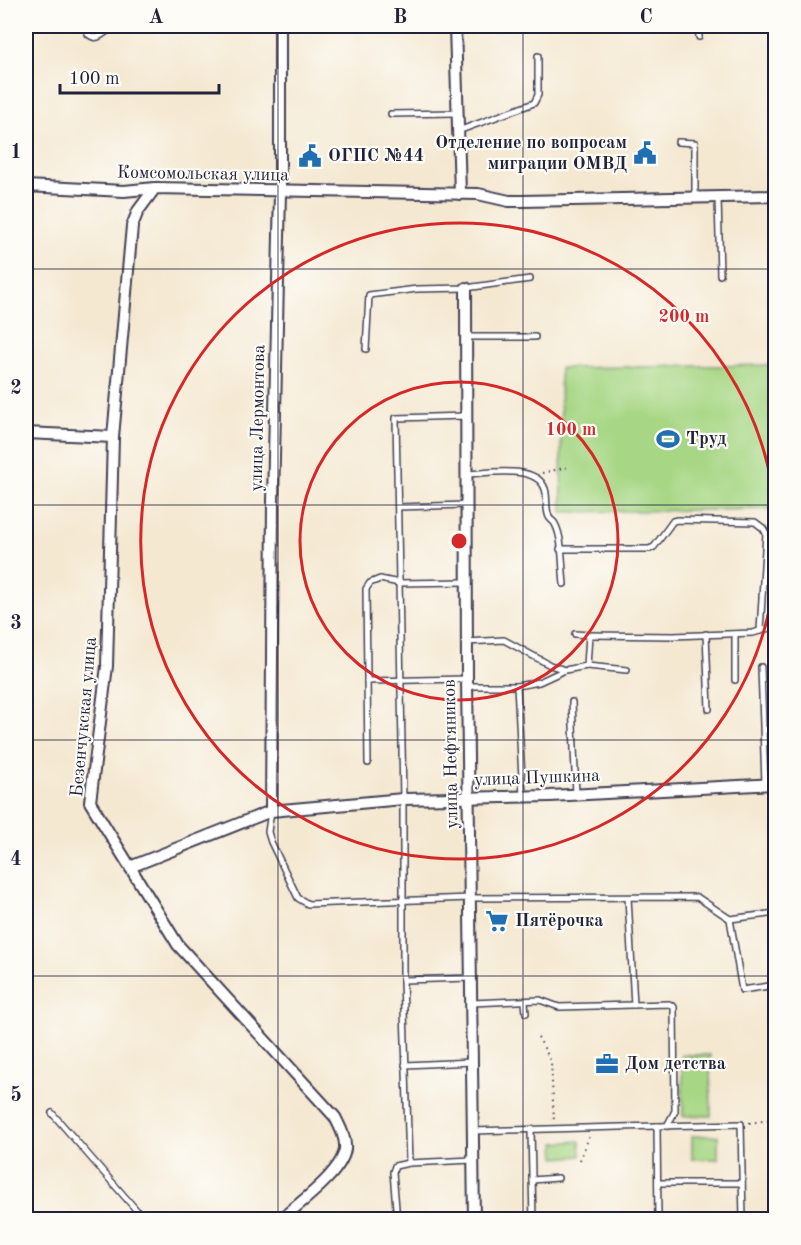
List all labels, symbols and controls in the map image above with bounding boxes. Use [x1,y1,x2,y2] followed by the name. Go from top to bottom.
[148,8,164,28] text: A
[393,8,407,28] text: B
[639,8,653,28] text: C
[60,57,219,95] scale bar
[69,70,120,88] text: 100 m
[435,134,627,173] place label: Отделение по вопросам миграции ОМВД
[632,140,658,166] public building icon: Отделение по вопросам миграции ОМВД
[10,143,22,163] text: 1
[297,143,323,169] public building icon: ОГПС №44
[328,147,424,165] place label: ОГПС №44
[117,163,289,185] street label: Комсомольская улица
[659,308,709,326] text: 200 m
[248,344,268,492] street label: улица Лермонтова
[10,379,22,399] text: 2
[546,421,596,439] text: 100 m
[655,426,681,452] sports icon: Труд
[686,430,727,448] place label: Труд
[449,531,469,551] centre of rings
[10,614,22,634] text: 3
[68,636,100,798] street label: Безенчукская улица
[441,679,462,829] street label: улица Нефтяников
[474,767,600,789] street label: улица Пушкина
[10,850,22,870] text: 4
[484,908,510,934] supermarket icon: Пятёрочка
[515,912,603,930] place label: Пятёрочка
[594,1051,620,1077] office icon: Дом детства
[625,1055,726,1073] place label: Дом детства
[10,1085,22,1106] text: 5

